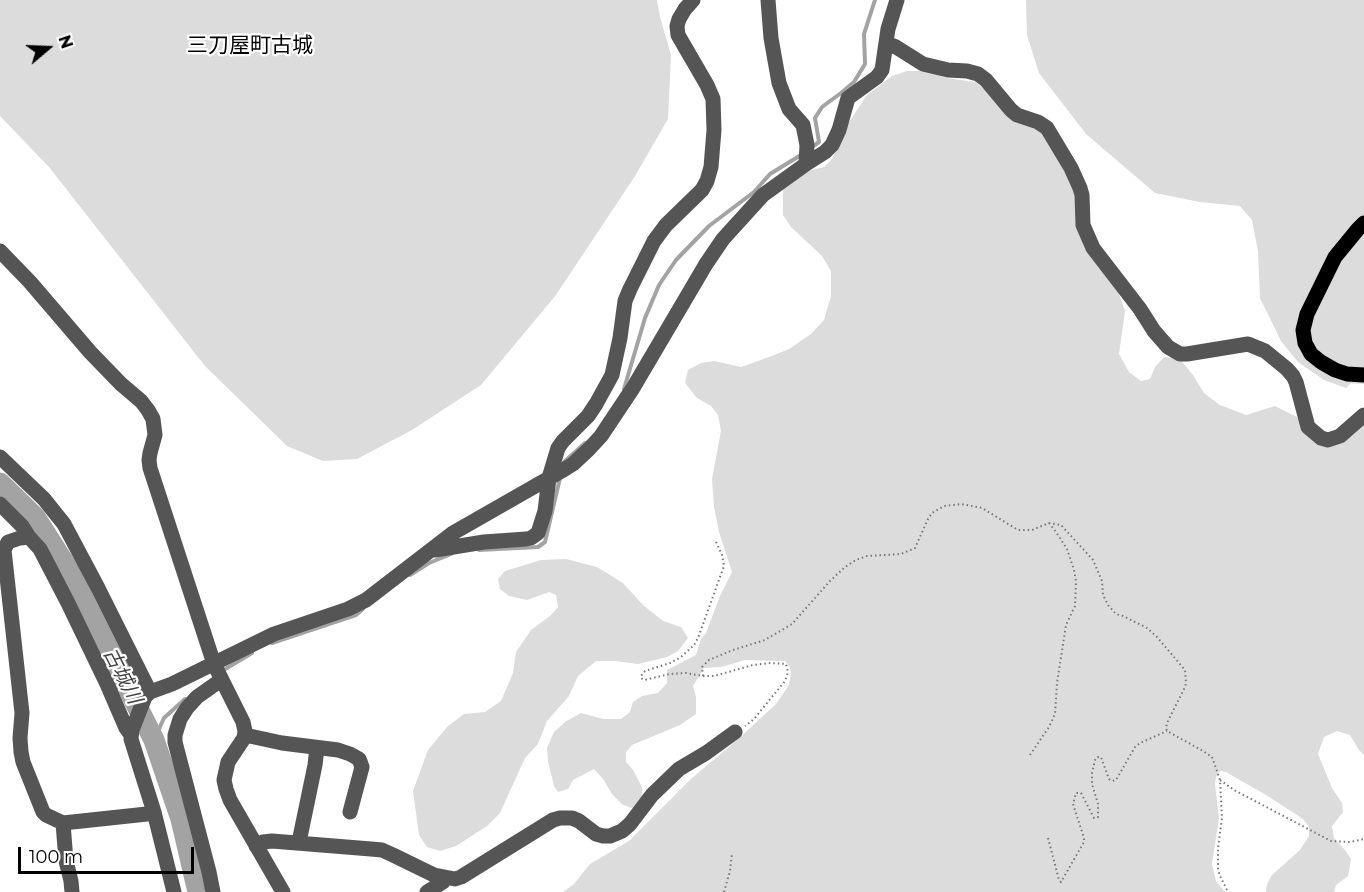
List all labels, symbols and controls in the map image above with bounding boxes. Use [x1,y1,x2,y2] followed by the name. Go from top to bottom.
[18,18,78,78] north arrow
[54,33,77,51] text: N
[187,33,313,59] district label: 三刀屋町古城
[98,644,146,708] water label: 古城川
[21,835,196,873] scale bar
[29,846,83,868] text: 100 m

